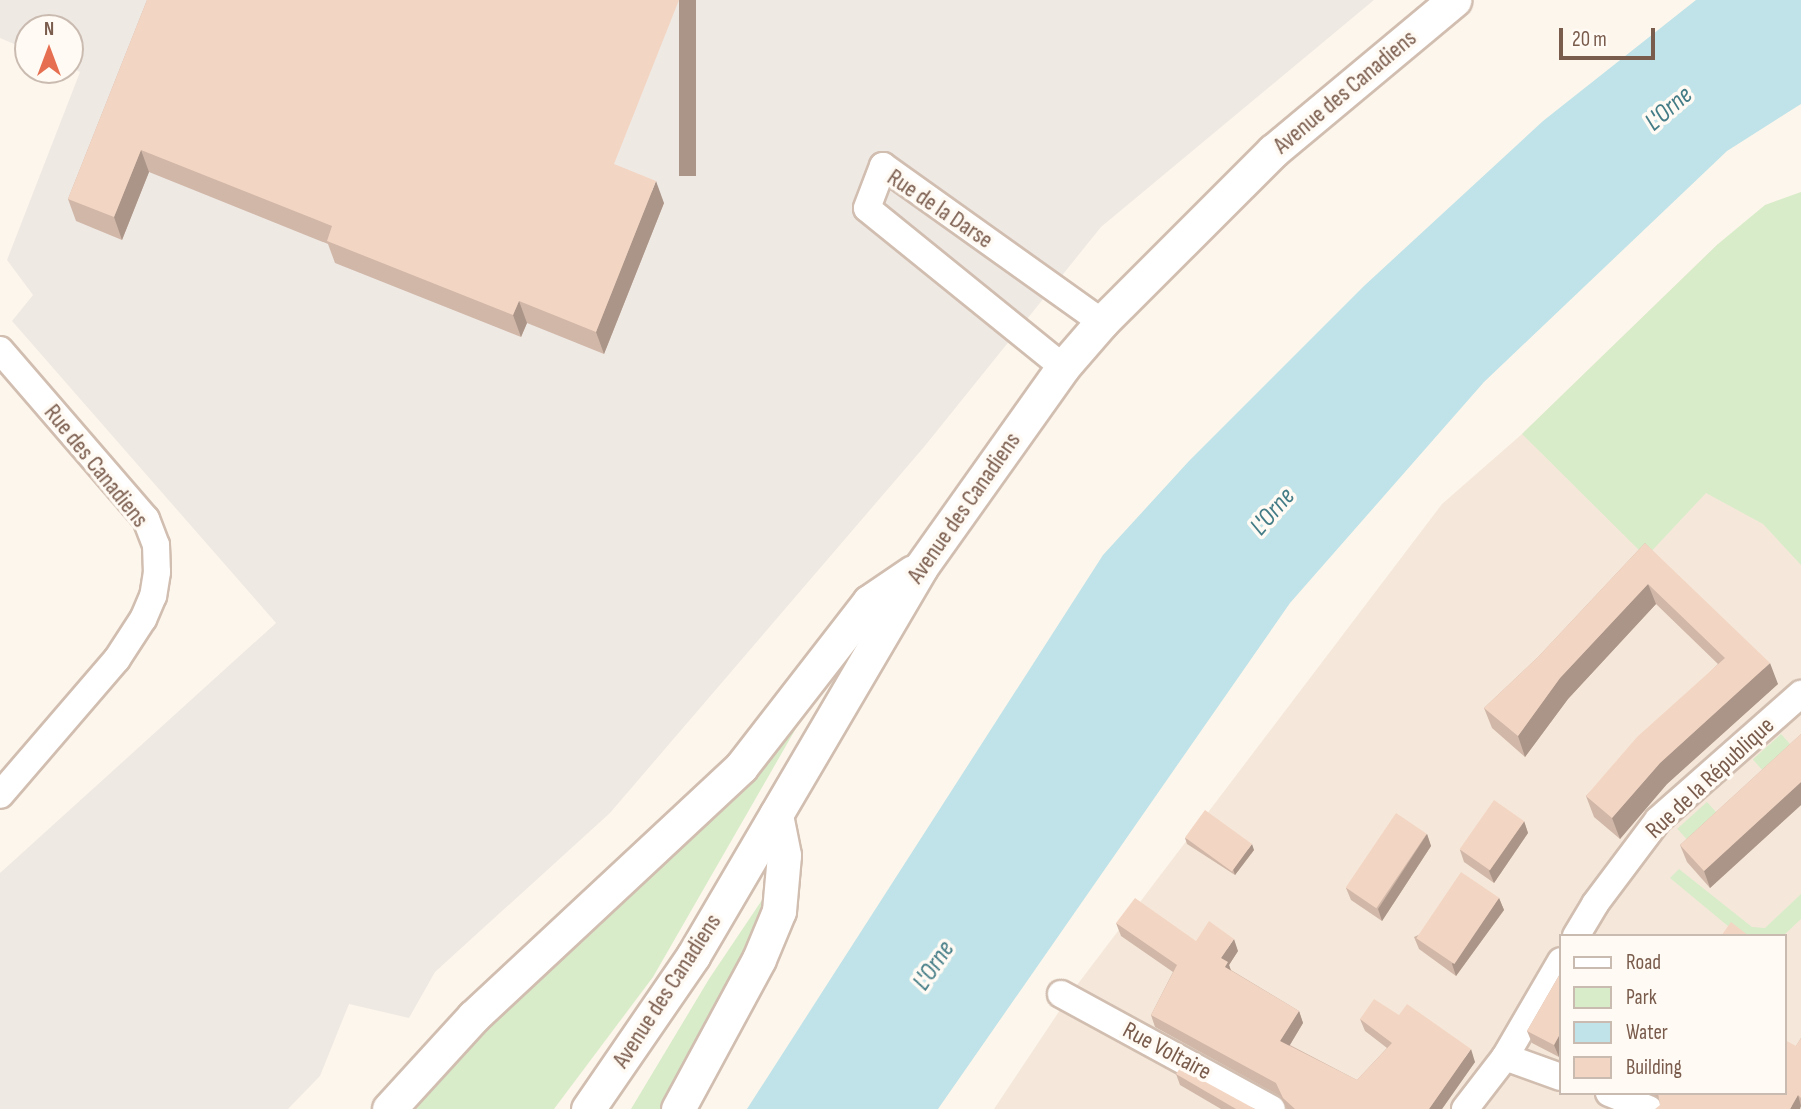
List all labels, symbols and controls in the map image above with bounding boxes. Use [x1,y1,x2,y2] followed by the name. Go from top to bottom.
[14,14,84,84] north arrow
[1563,14,1659,58] scale bar
[44,18,54,41] text: N
[1268,24,1422,160] street label: Avenue des Canadiens
[1572,27,1607,52] text: 20 m
[1639,80,1699,138] water label: L'Orne
[882,163,998,255] street label: Rue de la Darse
[38,399,154,533] street label: Rue des Canadiens
[901,427,1027,589] street label: Avenue des Canadiens
[1244,482,1302,542] water label: L'Orne
[1640,711,1780,845] street label: Rue de la République
[607,909,727,1073] street label: Avenue des Canadiens
[1560,934,1787,1095] legend
[906,935,962,997] water label: L'Orne
[1626,950,1661,975] text: Road
[1626,985,1657,1010] text: Park
[1118,1016,1216,1086] street label: Rue Voltaire
[1626,1020,1668,1045] text: Water
[1626,1055,1682,1080] text: Building

